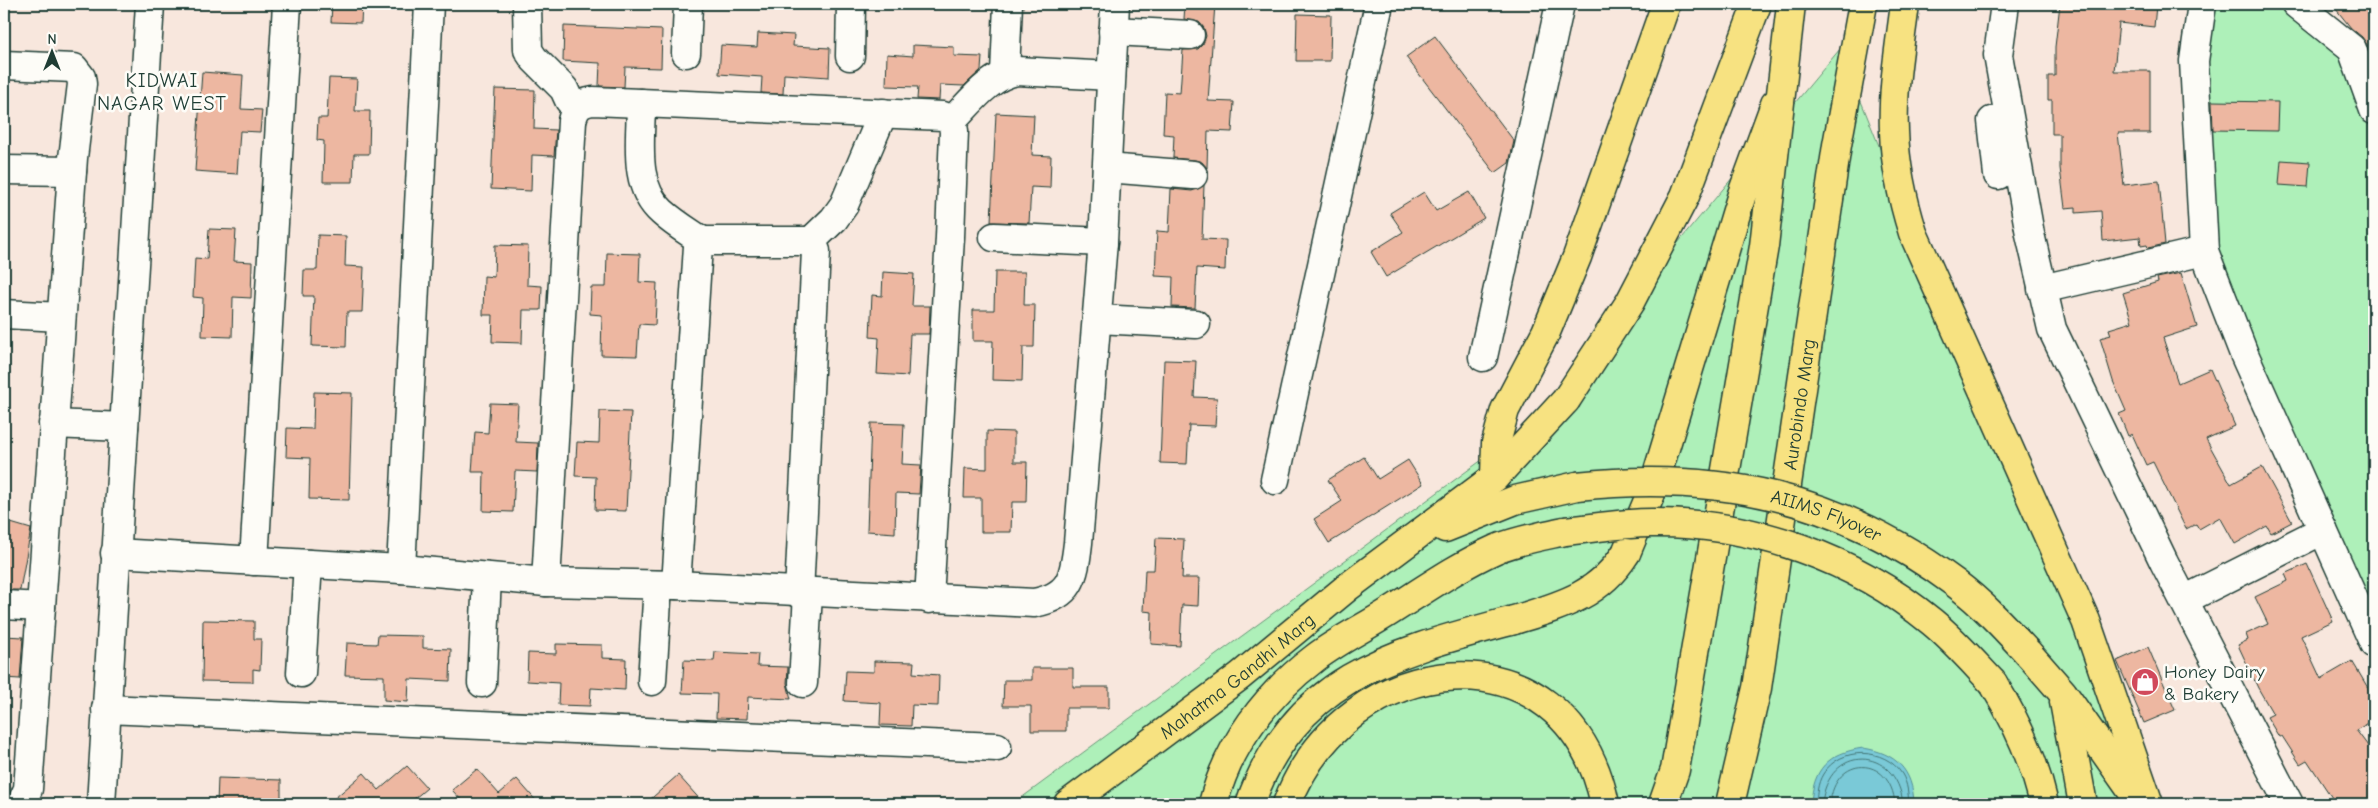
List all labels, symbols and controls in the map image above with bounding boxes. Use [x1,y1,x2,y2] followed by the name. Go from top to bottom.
[28,28,78,78] north arrow
[47,31,57,48] text: N
[97,69,227,115] district label: KIDWAI NAGAR WEST
[1779,337,1820,471] street label: Aurobindo Marg
[1769,486,1885,547] street label: AIIMS Flyover
[1156,609,1319,744] street label: Mahatma Gandhi Marg
[2164,661,2265,705] place label: Honey Dairy & Bakery
[2130,667,2160,697] shop icon: Honey Dairy & Bakery

